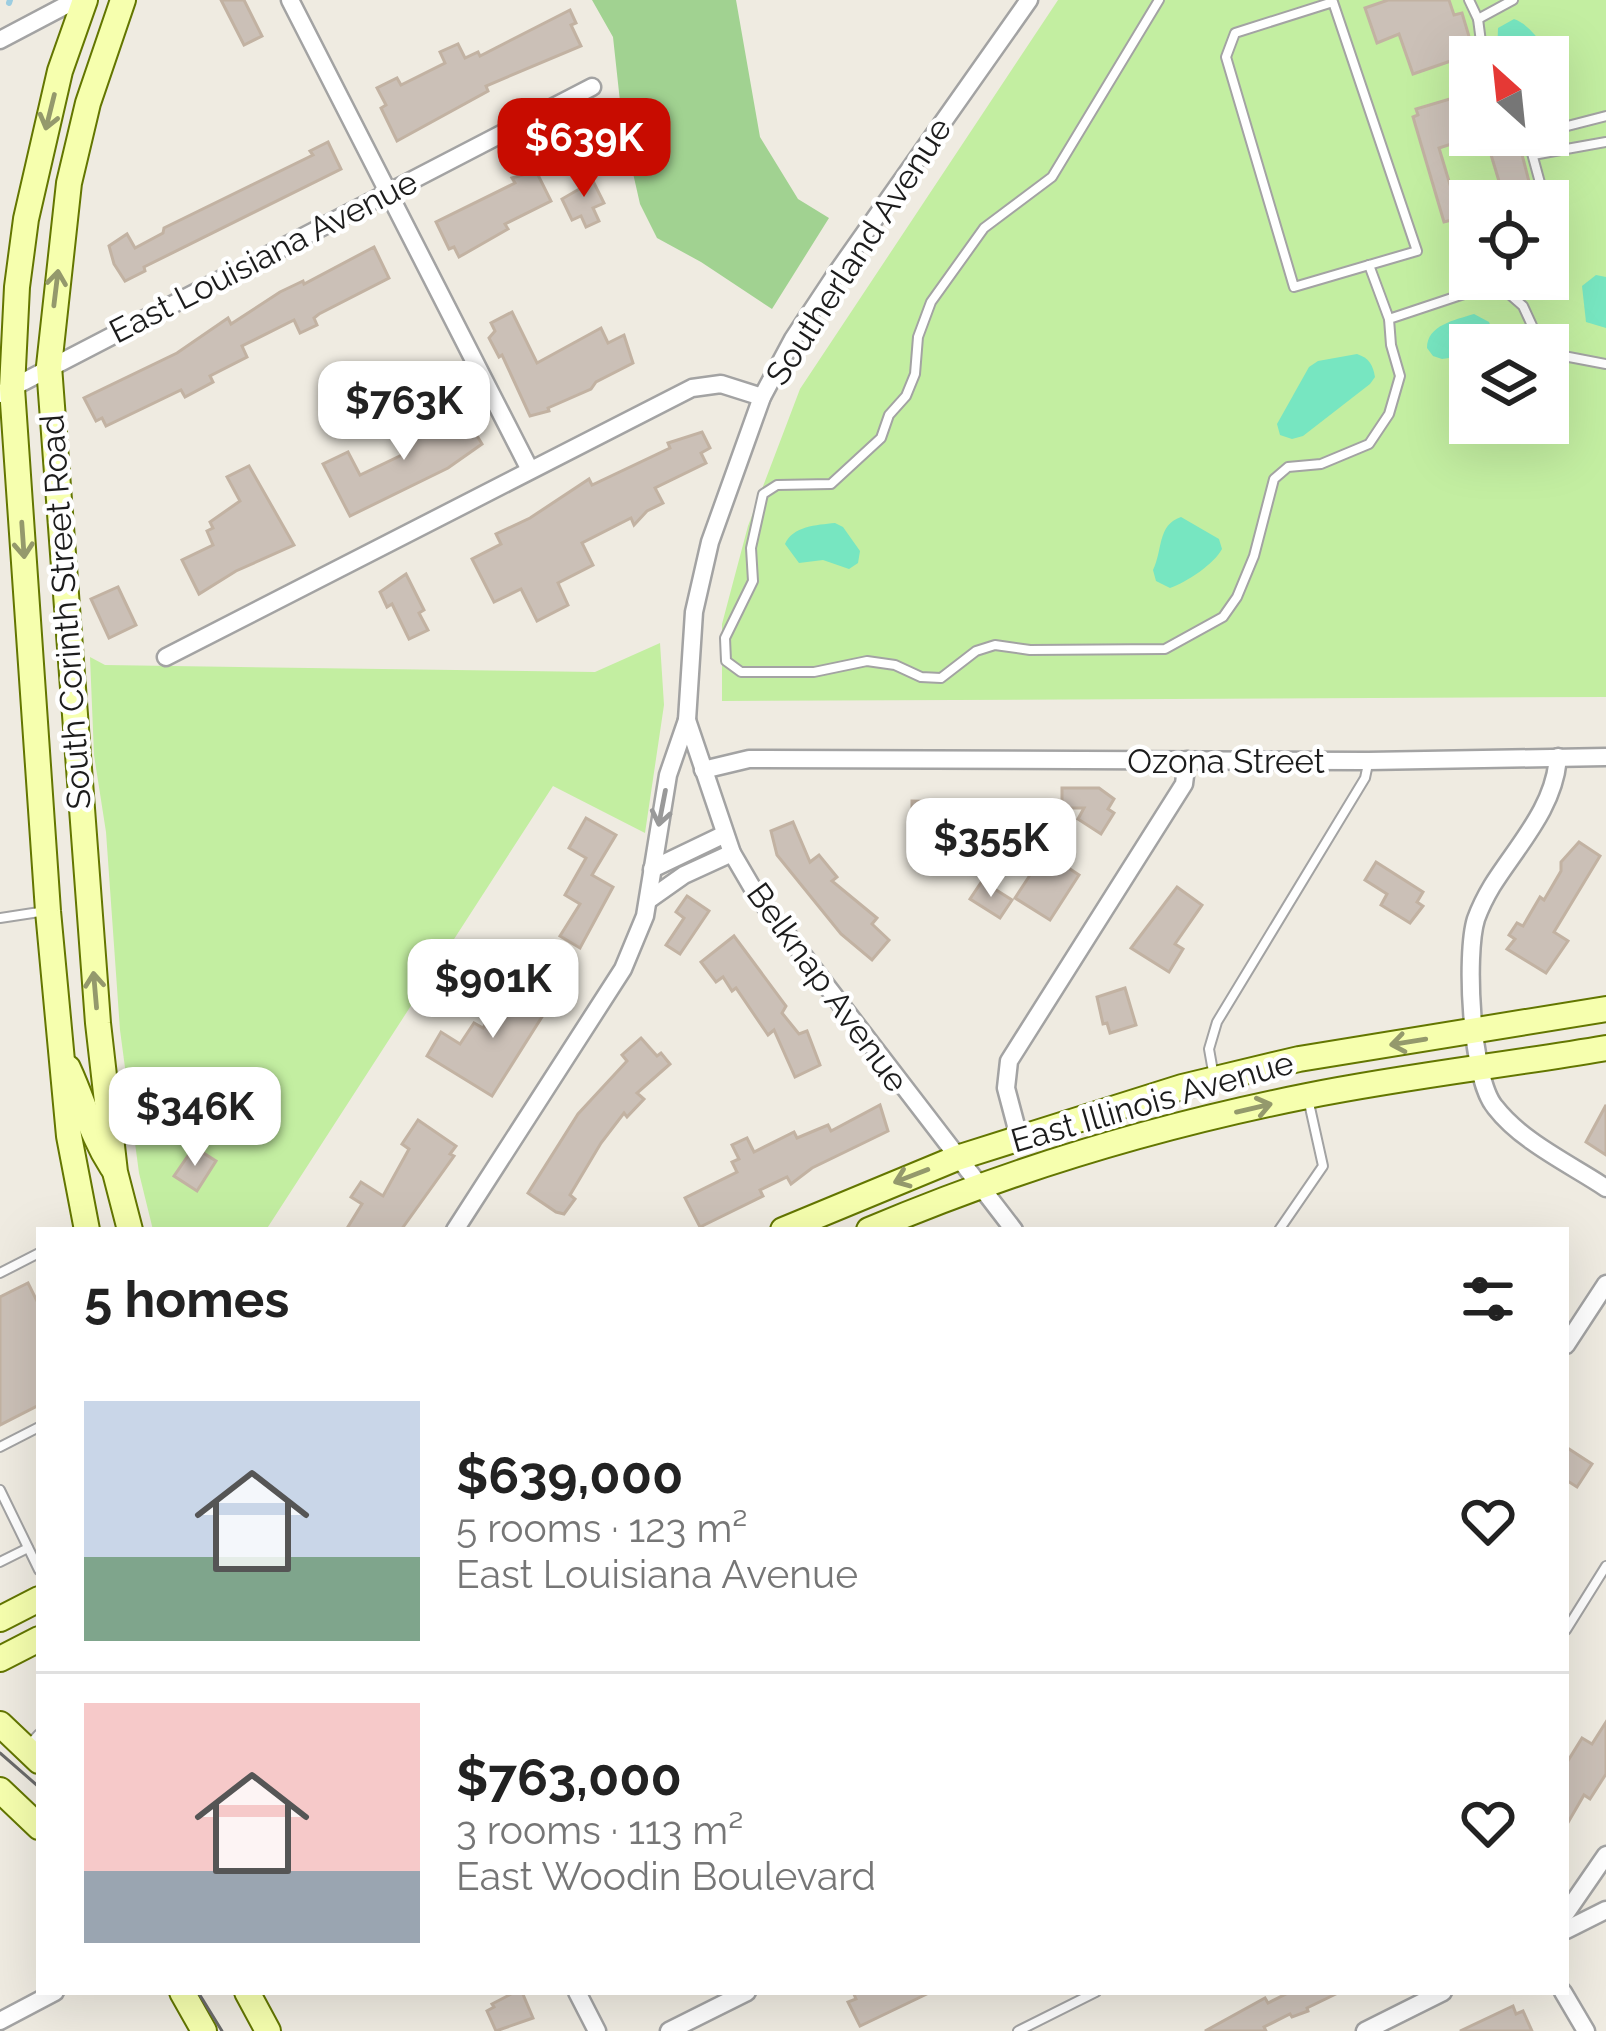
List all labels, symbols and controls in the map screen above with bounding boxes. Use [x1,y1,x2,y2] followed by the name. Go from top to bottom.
[1449,36,1569,156] north arrow
[1449,36,1569,444] map controls
[38,92,60,130] one-way arrow
[500,98,668,200] pin: $639K
[758,110,959,392] street label: Southerland Avenue
[524,114,644,160] text: $639K
[103,162,424,351] street label: East Louisiana Avenue
[1449,180,1569,300] button: locate
[45,269,68,308] one-way arrow
[1449,324,1569,444] button: layers
[320,361,488,463] pin: $763K
[345,377,463,423] text: $763K
[32,413,99,811] street label: South Corinth Street Road
[11,520,34,559] one-way arrow
[1127,742,1325,781] street label: Ozona Street
[650,787,672,826] one-way arrow
[907,798,1075,900] pin: $355K
[933,814,1049,860] text: $355K
[739,875,916,1099] street label: Belknap Avenue
[409,939,577,1041] pin: $901K
[434,955,552,1001] text: $901K
[83,971,106,1010] one-way arrow
[1389,1031,1428,1054] one-way arrow
[1006,1043,1298,1160] street label: East Illinois Avenue
[111,1067,279,1169] pin: $346K
[136,1083,254,1129] text: $346K
[1235,1096,1273,1118] one-way arrow
[893,1166,930,1188] one-way arrow
[1455,1266,1521,1332] icon: filters
[84,1269,289,1329] text: 5 homes
[456,1445,683,1505] text: $639,000
[180,1449,324,1593] icon: home
[1455,1488,1521,1554] icon: heart
[456,1505,747,1551] text: 5 rooms · 123 m²
[456,1551,858,1597] text: East Louisiana Avenue
[456,1747,682,1807] text: $763,000
[180,1751,324,1895] icon: home
[1455,1790,1521,1856] icon: heart
[456,1807,743,1853] text: 3 rooms · 113 m²
[456,1853,876,1899] text: East Woodin Boulevard

